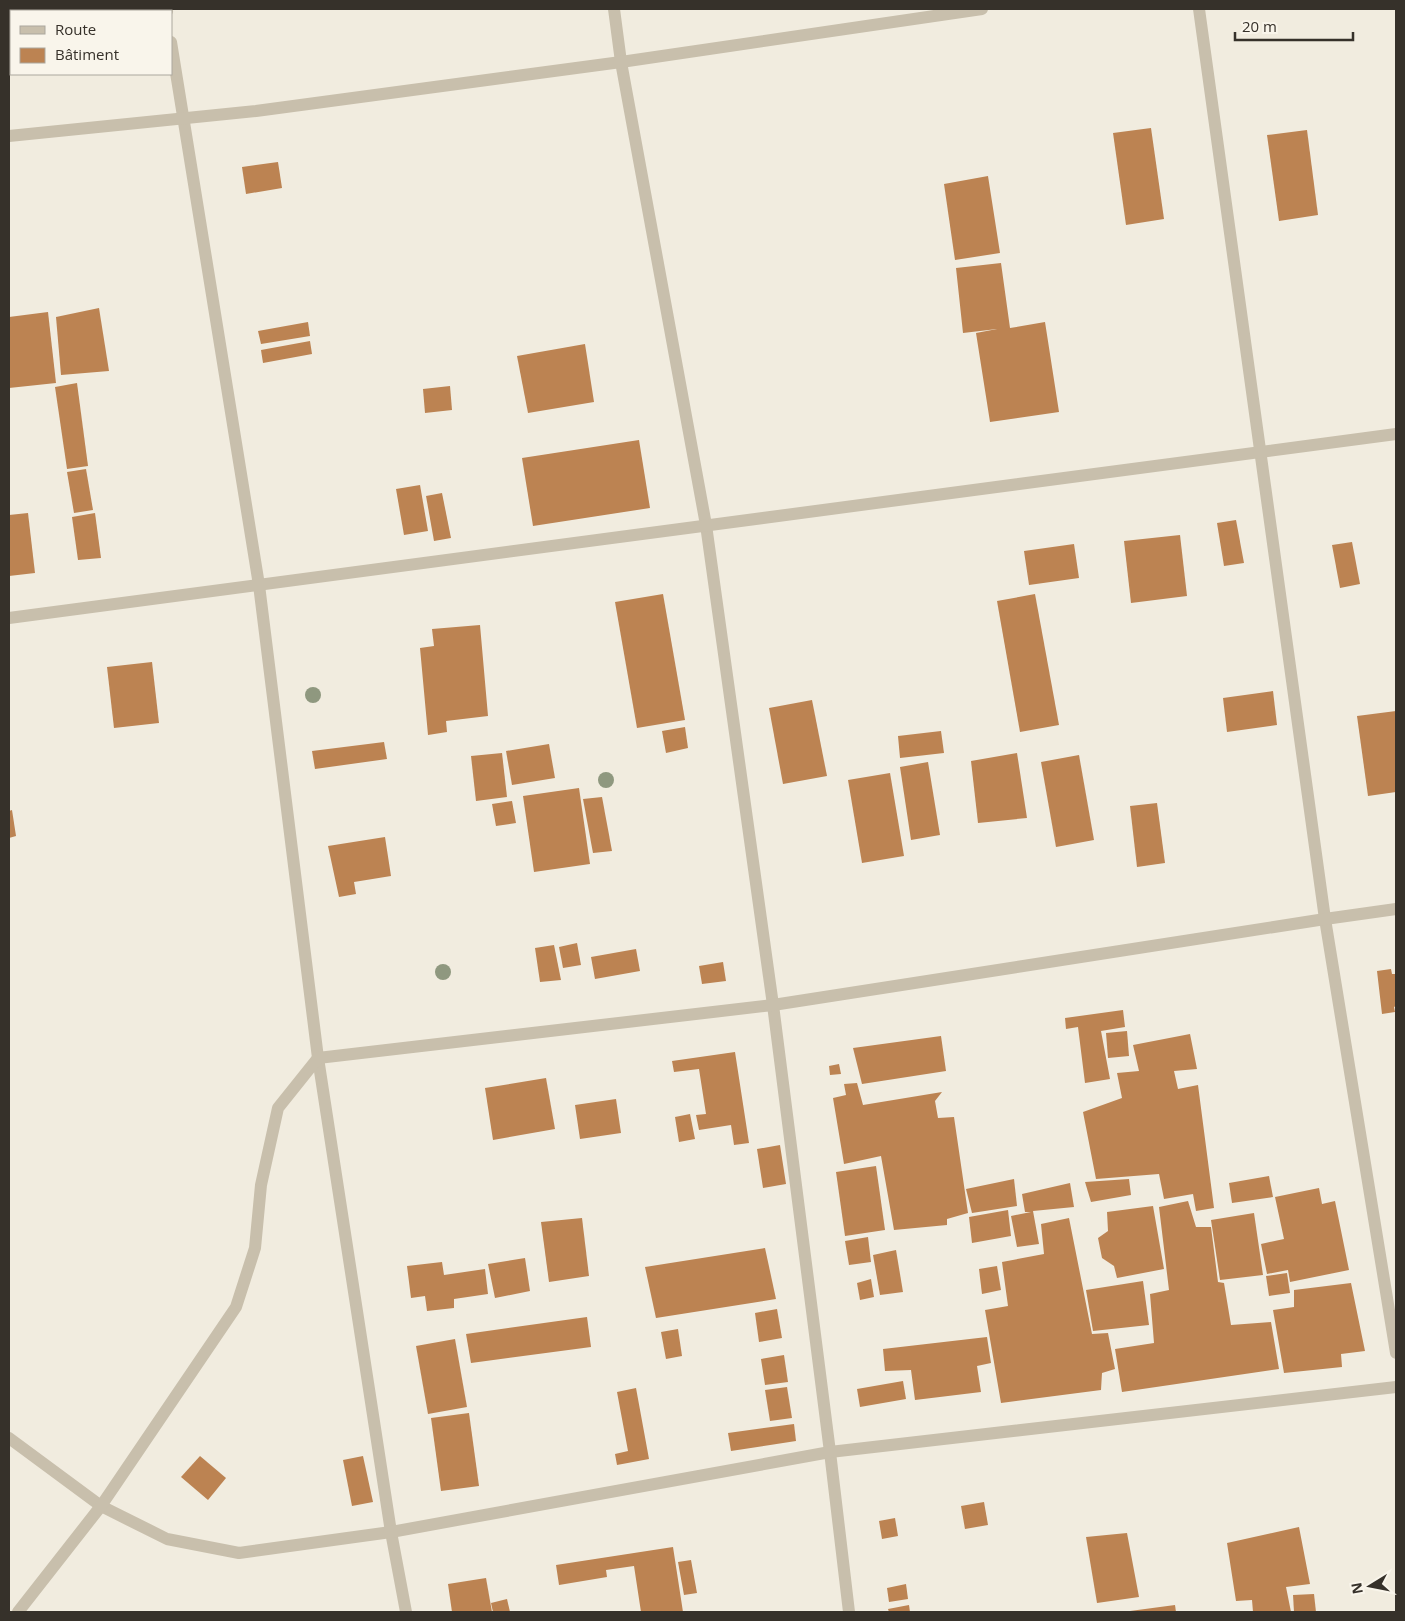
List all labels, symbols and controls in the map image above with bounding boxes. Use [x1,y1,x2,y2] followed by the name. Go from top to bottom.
[10,10,172,75] legend
[1235,10,1352,42] scale bar
[1242,16,1277,36] text: 20 m
[55,19,96,39] text: Route
[55,44,119,64] text: Bâtiment
[1345,1561,1395,1611] north arrow
[1346,1581,1367,1596] text: N

